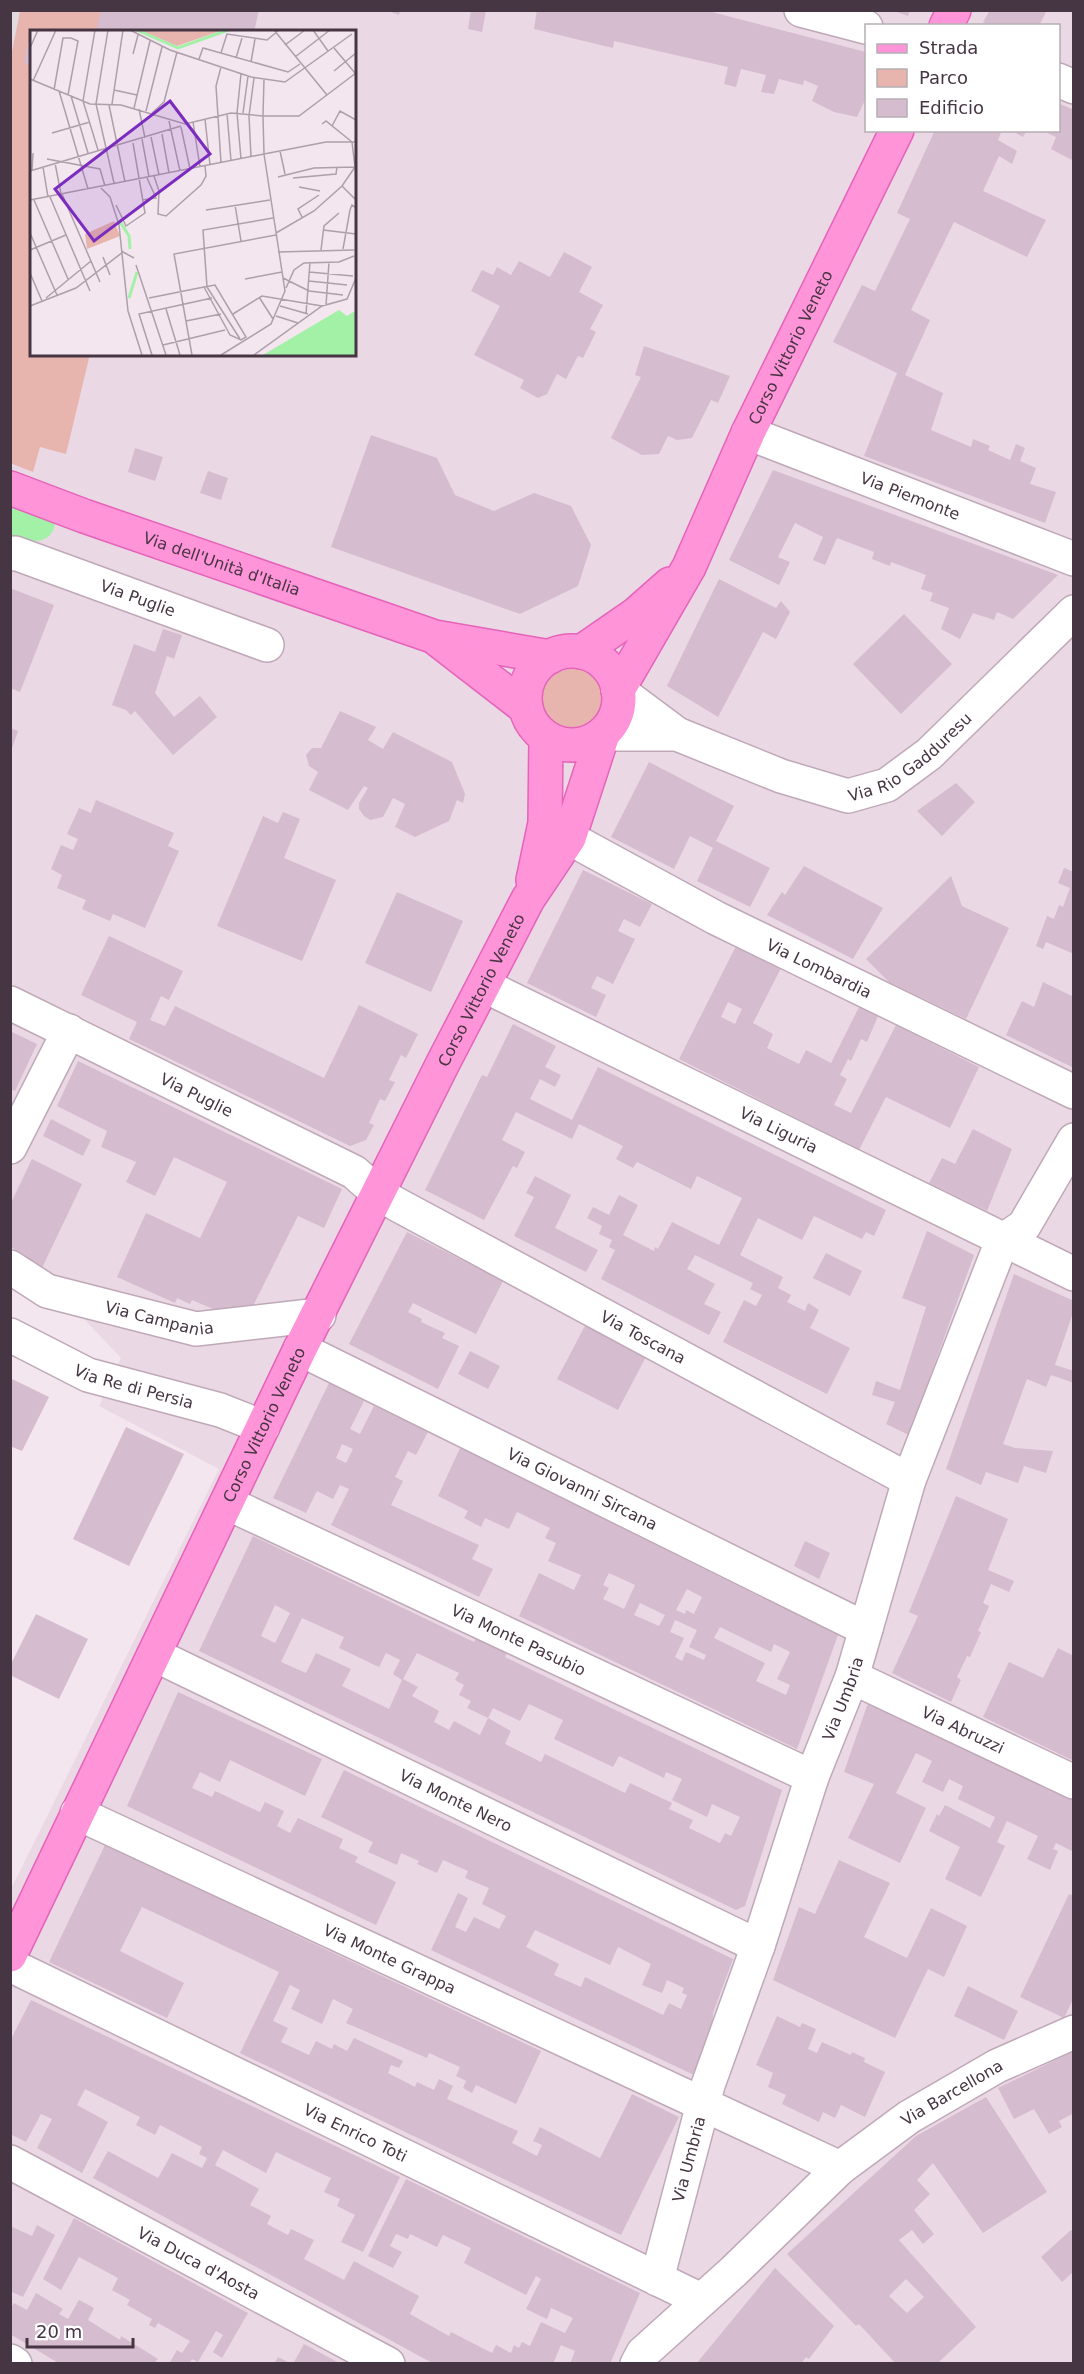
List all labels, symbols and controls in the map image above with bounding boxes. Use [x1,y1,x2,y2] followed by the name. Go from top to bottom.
[865,24,1060,132] legend
[30,30,356,356] inset map
[919,37,978,58] text: Strada
[919,67,968,88] text: Parco
[919,97,984,118] text: Edificio
[744,267,836,428] street label: Corso Vittorio Veneto
[858,468,963,524] street label: Via Piemonte
[141,528,303,599] street label: Via dell'Unità d'Italia
[98,576,178,620] street label: Via Puglie
[846,708,975,805] street label: Via Rio Gadduresu
[433,910,528,1070] street label: Corso Vittorio Veneto
[763,935,875,1002] street label: Via Lombardia
[157,1069,236,1121] street label: Via Puglie
[737,1103,821,1157] street label: Via Liguria
[103,1297,215,1339] street label: Via Campania
[597,1306,689,1368] street label: Via Toscana
[219,1344,309,1505] street label: Corso Vittorio Veneto
[71,1360,196,1412] street label: Via Re di Persia
[504,1444,661,1534] street label: Via Giovanni Sircana
[448,1600,589,1679] street label: Via Monte Pasubio
[818,1654,867,1743] street label: Via Umbria
[919,1702,1008,1757] street label: Via Abruzzi
[396,1765,515,1835] street label: Via Monte Nero
[321,1920,459,1997] street label: Via Monte Grappa
[897,2055,1006,2129] street label: Via Barcellona
[301,2099,410,2166] street label: Via Enrico Toti
[668,2114,709,2204] street label: Via Umbria
[134,2223,263,2303] street label: Via Duca d'Aosta
[27,2311,134,2349] scale bar
[36,2321,82,2342] text: 20 m

